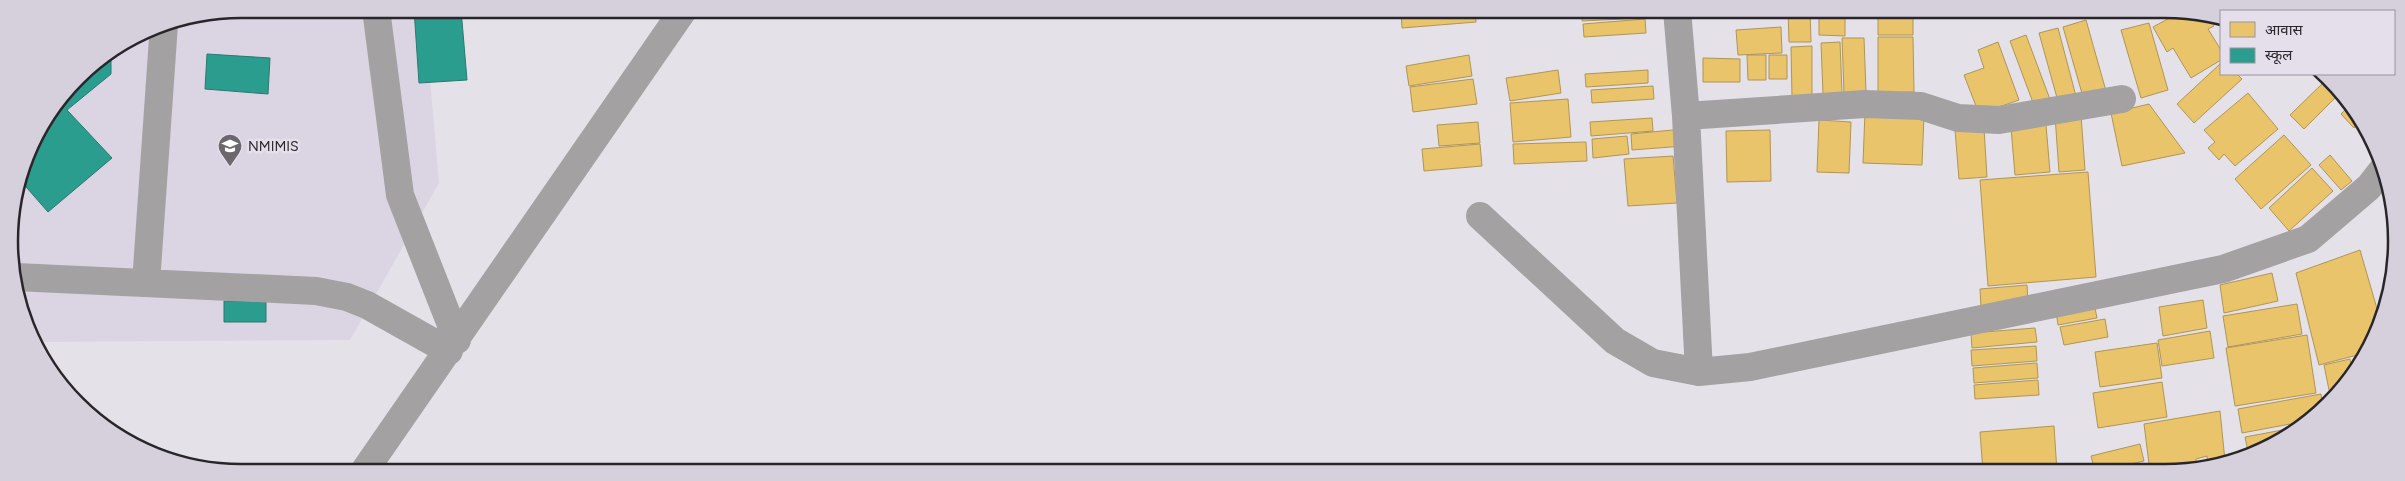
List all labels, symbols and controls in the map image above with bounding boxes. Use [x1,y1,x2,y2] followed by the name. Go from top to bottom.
[2220,10,2395,75] legend
[2265,21,2304,39] text: आवास
[2265,46,2293,65] text: स्कूल
[217,133,243,167] school or university icon: NMIMIS
[248,138,299,155] place label: NMIMIS

